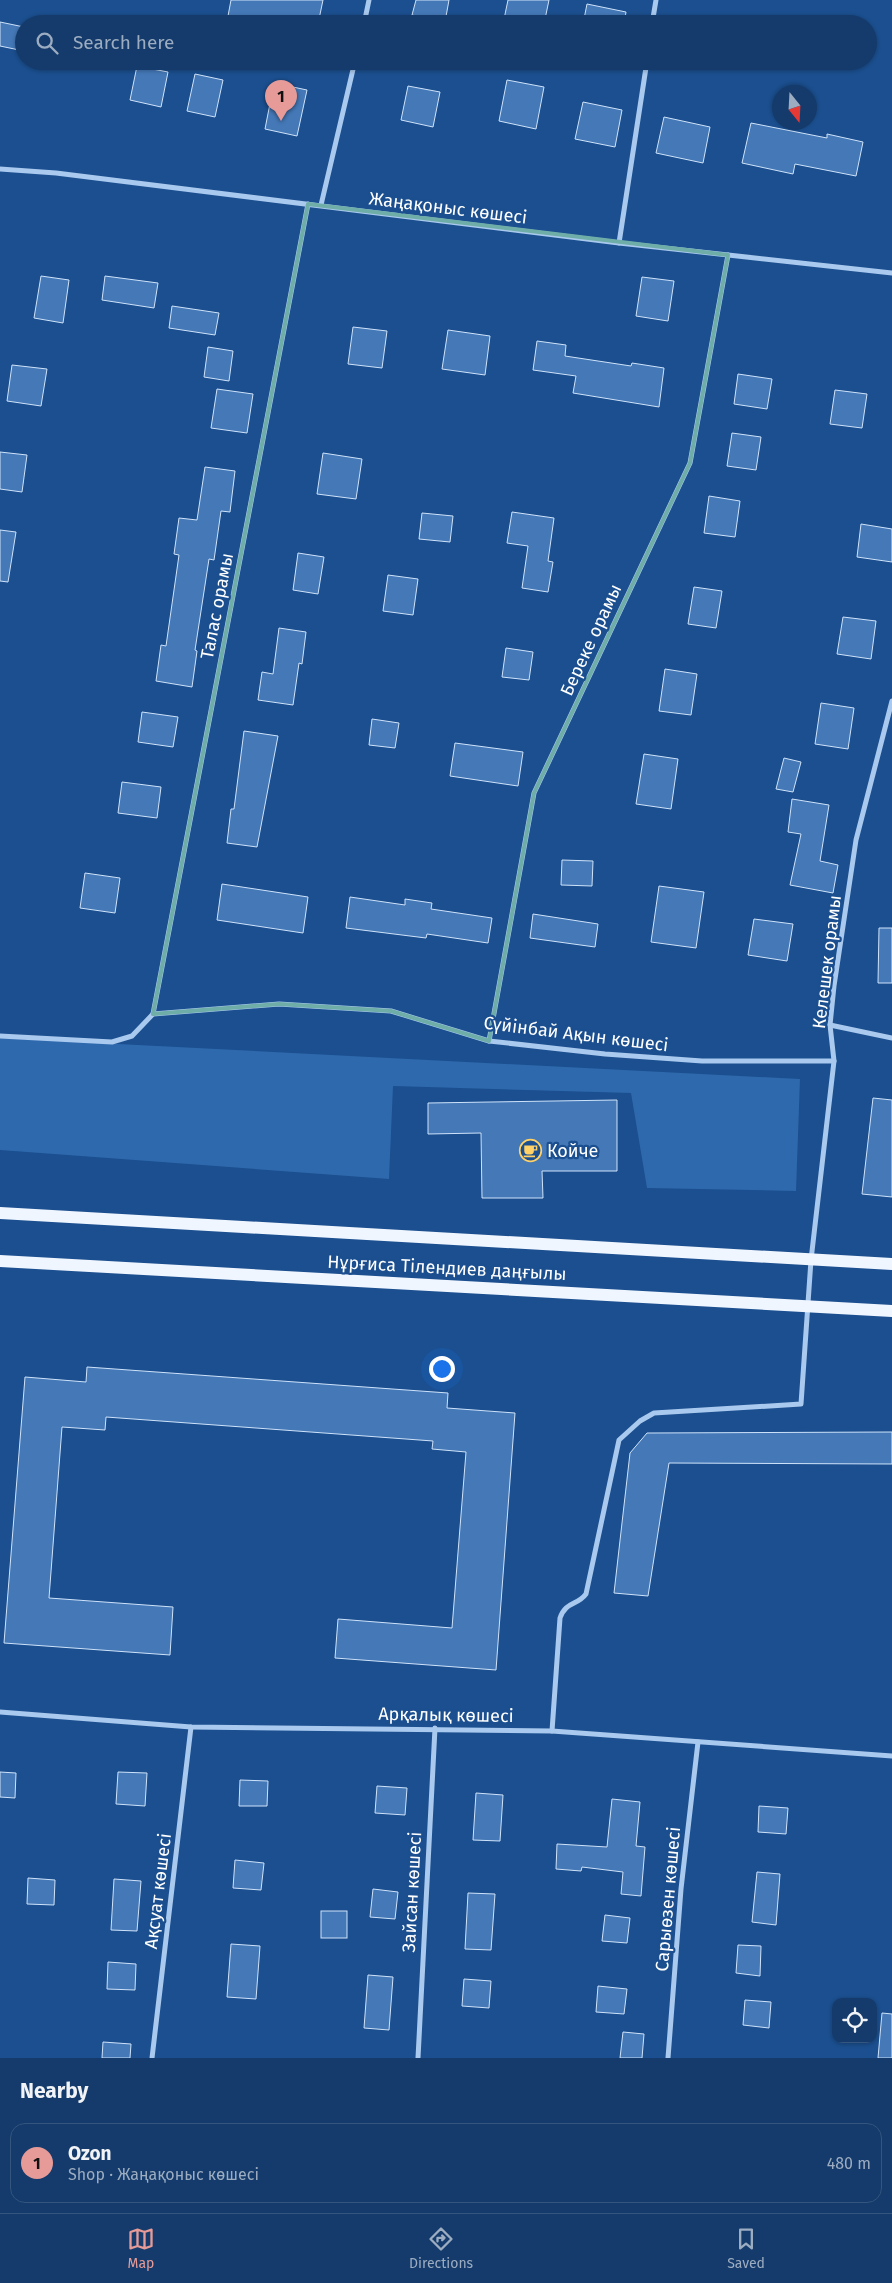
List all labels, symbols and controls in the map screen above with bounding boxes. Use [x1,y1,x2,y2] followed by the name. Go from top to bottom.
[15,15,877,70] search box
[33,29,61,57] icon: search
[73,31,174,54] text: Search here
[265,80,297,121] pin: 1
[772,85,817,130] north arrow
[368,187,528,229] street label: Жаңақоныс көшесі
[196,551,238,661] street label: Талас орамы
[556,581,626,699] street label: Береке орамы
[808,894,846,1030] street label: Келешек орамы
[482,1012,670,1056] street label: Сүйінбай Ақын көшесі
[519,1139,543,1163] cafe icon: Койче
[547,1140,598,1162] place label: Койче
[327,1251,567,1285] street label: Нұрғиса Тілендиев даңғылы
[429,1356,455,1382] your location
[378,1703,514,1727] street label: Арқалық көшесі
[651,1826,685,1972] street label: Сарыөзен көшесі
[398,1831,426,1953] street label: Зайсан көшесі
[140,1832,176,1950] street label: Ақсуат көшесі
[832,1998,877,2043] map controls
[832,1998,877,2043] button: locate
[20,2078,88,2104] text: Nearby
[68,2142,112,2165] text: Ozon
[33,2154,41,2173] text: 1
[827,2154,871,2173] text: 480 m
[68,2165,259,2184] text: Shop · Жаңақоныс көшесі
[127,2225,155,2272] tab: Map
[409,2225,473,2272] tab: Directions
[727,2225,765,2272] tab: Saved

